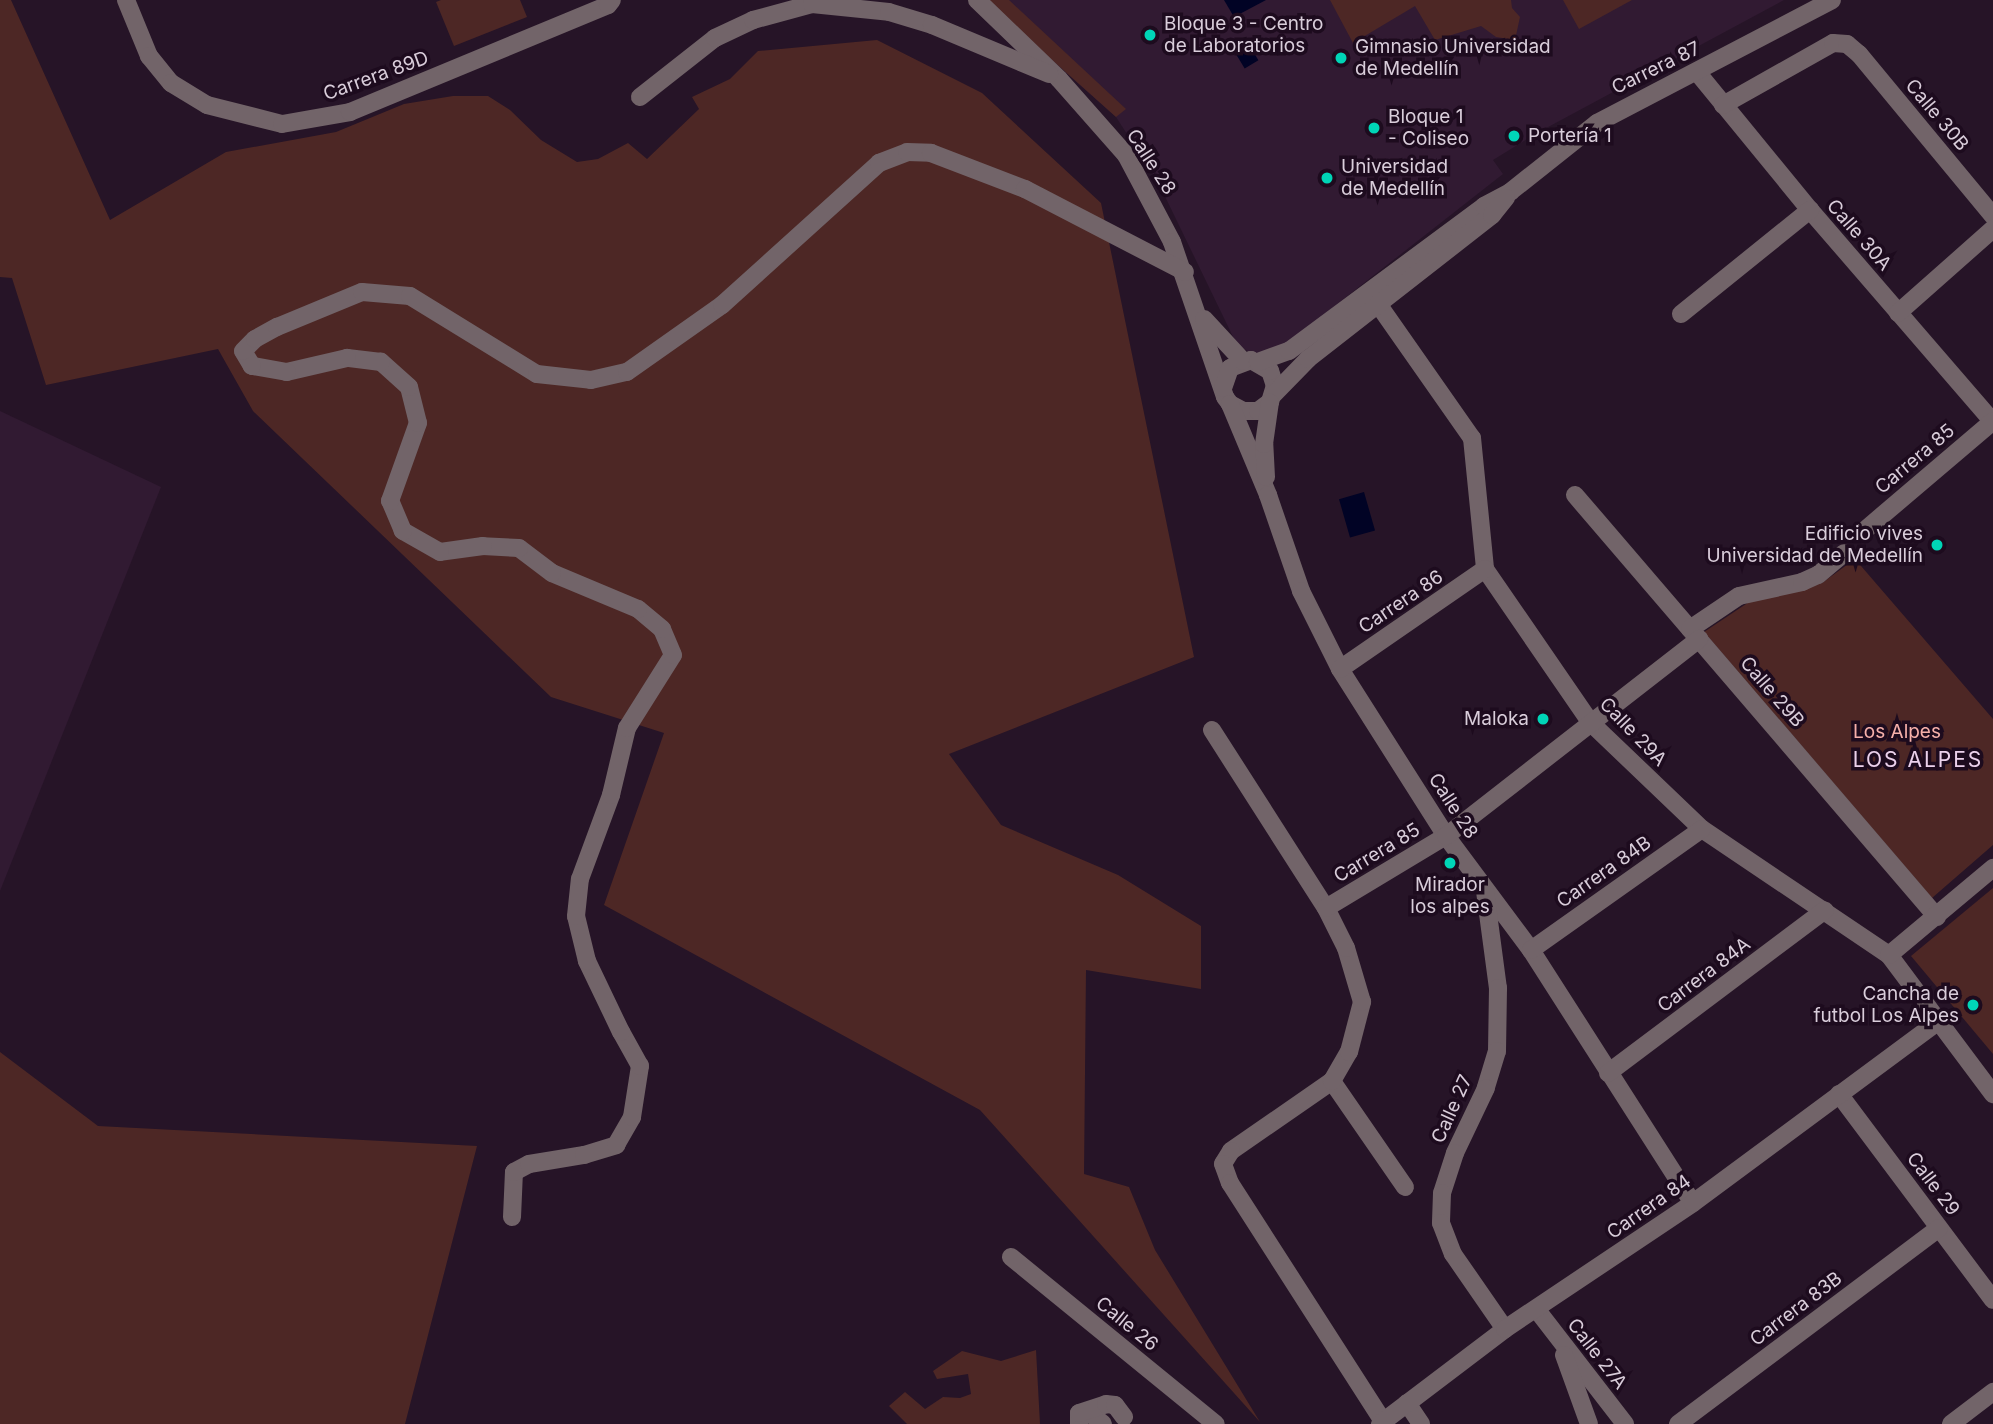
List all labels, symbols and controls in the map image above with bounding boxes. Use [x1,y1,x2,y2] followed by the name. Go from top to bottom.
[1164,13,1324,57] place label: Bloque 3 - Centro de Laboratorios
[1142,27,1158,43] marker: Bloque 3 - Centro de Laboratorios
[1355,36,1551,80] place label: Gimnasio Universidad de Medellín
[1608,37,1704,99] street label: Carrera 87
[320,46,432,106] street label: Carrera 89D
[1333,50,1349,66] marker: Gimnasio Universidad de Medellín
[1901,75,1973,155] street label: Calle 30B
[1388,106,1469,150] place label: Bloque 1 - Coliseo
[1366,120,1382,136] marker: Bloque 1 - Coliseo
[1121,125,1181,199] street label: Calle 28
[1528,125,1612,147] place label: Portería 1
[1506,128,1522,144] marker: Portería 1
[1341,156,1448,200] place label: Universidad de Medellín
[1319,170,1335,186] marker: Universidad de Medellín
[1822,195,1896,275] street label: Calle 30A
[1871,419,1959,499] street label: Carrera 85
[1707,523,1923,567] place label: Edificio vives Universidad de Medellín
[1929,537,1945,553] marker: Edificio vives Universidad de Medellín
[1355,566,1447,638] street label: Carrera 86
[1735,652,1809,732] street label: Calle 29B
[1595,693,1671,771] street label: Calle 29A
[1464,708,1529,730] place label: Maloka
[1535,711,1551,727] marker: Maloka
[1853,721,1941,743] park label: Los Alpes
[1854,747,1982,773] district label: LOS ALPES
[1423,769,1483,843] street label: Calle 28
[1330,818,1424,888] street label: Carrera 85
[1553,831,1655,913] street label: Carrera 84B
[1442,855,1458,871] marker: Mirador los alpes
[1410,874,1490,918] place label: Mirador los alpes
[1653,933,1755,1017] street label: Carrera 84A
[1814,983,1959,1027] place label: Cancha de futbol Los Alpes
[1965,997,1981,1013] marker: Cancha de futbol Los Alpes
[1427,1071,1477,1147] street label: Calle 27
[1902,1148,1964,1220] street label: Calle 29
[1603,1170,1695,1244] street label: Carrera 84
[1746,1267,1846,1351] street label: Carrera 83B
[1091,1292,1163,1356] street label: Calle 26
[1562,1314,1632,1394] street label: Calle 27A

